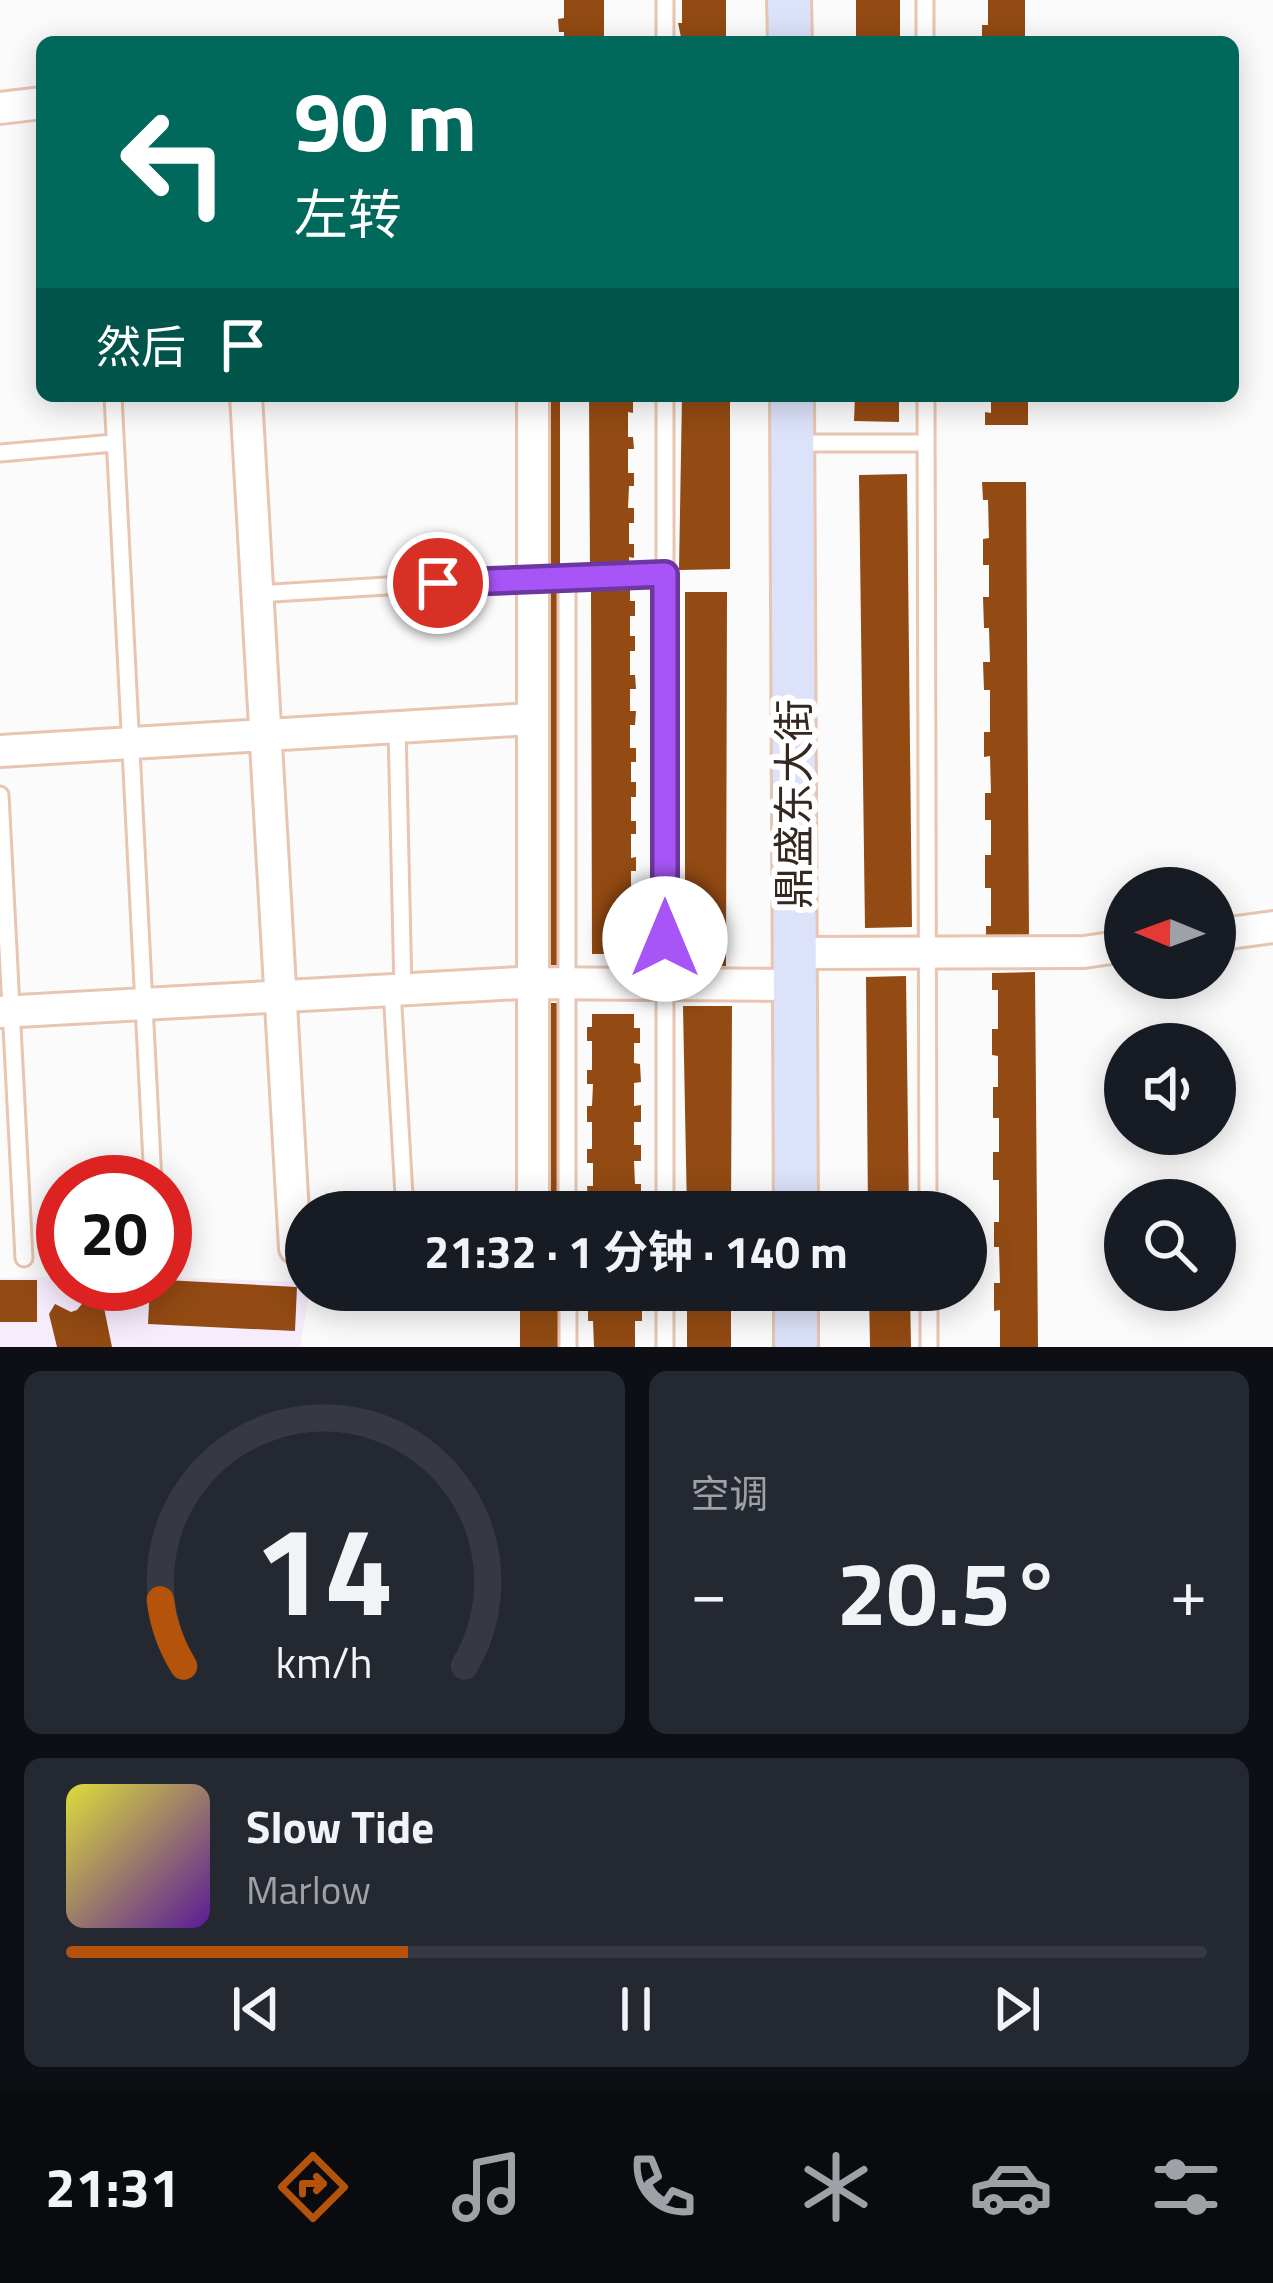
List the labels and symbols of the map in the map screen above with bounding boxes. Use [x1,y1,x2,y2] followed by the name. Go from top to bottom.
[387,532,489,634] pin
[761,699,825,909] street label: 鼎盛东大街
[1104,867,1236,999] north arrow
[602,876,728,1002] position arrow
[36,1155,192,1311] speed limit sign: 20

